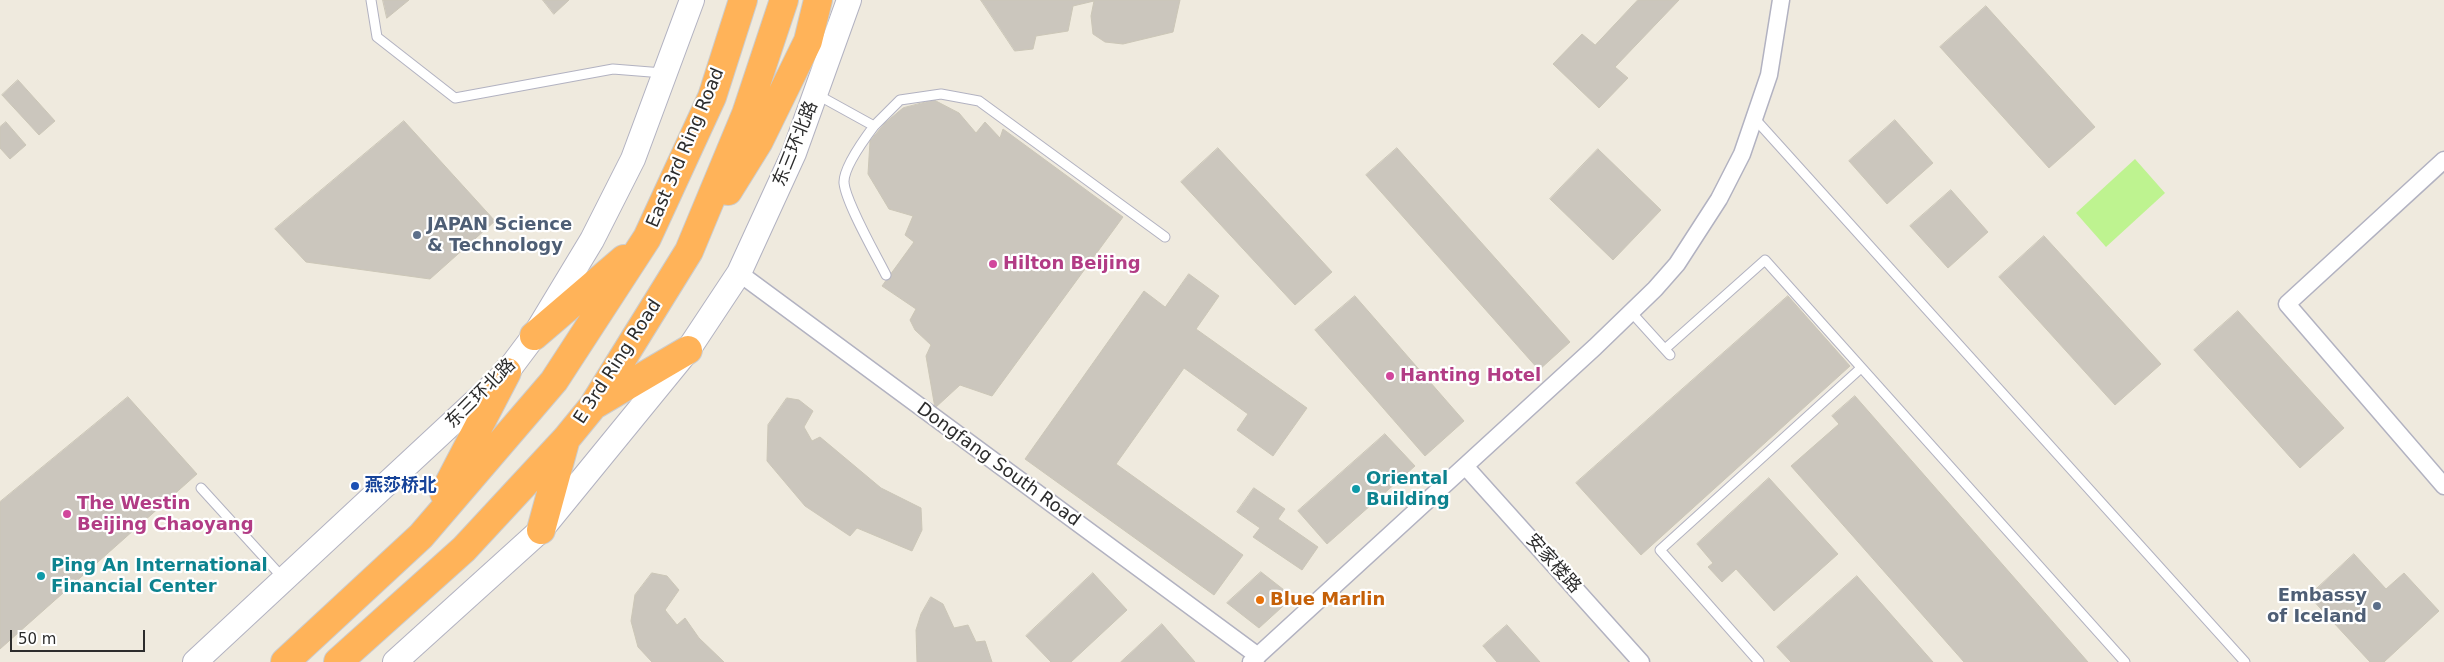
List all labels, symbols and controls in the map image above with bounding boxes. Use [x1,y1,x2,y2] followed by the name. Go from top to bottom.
[643,65,729,231] street label: East 3rd Ring Road
[769,98,823,190] street label: 东三环北路
[427,214,572,256] place label: JAPAN Science & Technology
[411,229,423,241] marker: JAPAN Science & Technology
[1003,253,1141,275] place label: Hilton Beijing
[987,258,999,270] marker: Hilton Beijing
[570,296,666,428] street label: E 3rd Ring Road
[442,355,520,433] street label: 东三环北路
[1400,365,1541,387] place label: Hanting Hotel
[1384,370,1396,382] marker: Hanting Hotel
[912,398,1084,532] street label: Dongfang South Road
[1366,468,1450,510] place label: Oriental Building
[365,475,437,497] place label: 燕莎桥北
[349,480,361,492] marker: 燕莎桥北
[1350,483,1362,495] marker: Oriental Building
[77,493,254,536] place label: The Westin Beijing Chaoyang
[61,508,73,520] marker: The Westin Beijing Chaoyang
[1521,530,1585,598] street label: 安家楼路
[51,555,268,598] place label: Ping An International Financial Center
[35,570,47,582] marker: Ping An International Financial Center
[2267,585,2367,628] place label: Embassy of Iceland
[1270,589,1385,611] place label: Blue Marlin
[1254,594,1266,606] marker: Blue Marlin
[2371,600,2383,612] marker: Embassy of Iceland
[12,620,148,652] scale bar
[18,630,56,648] text: 50 m

